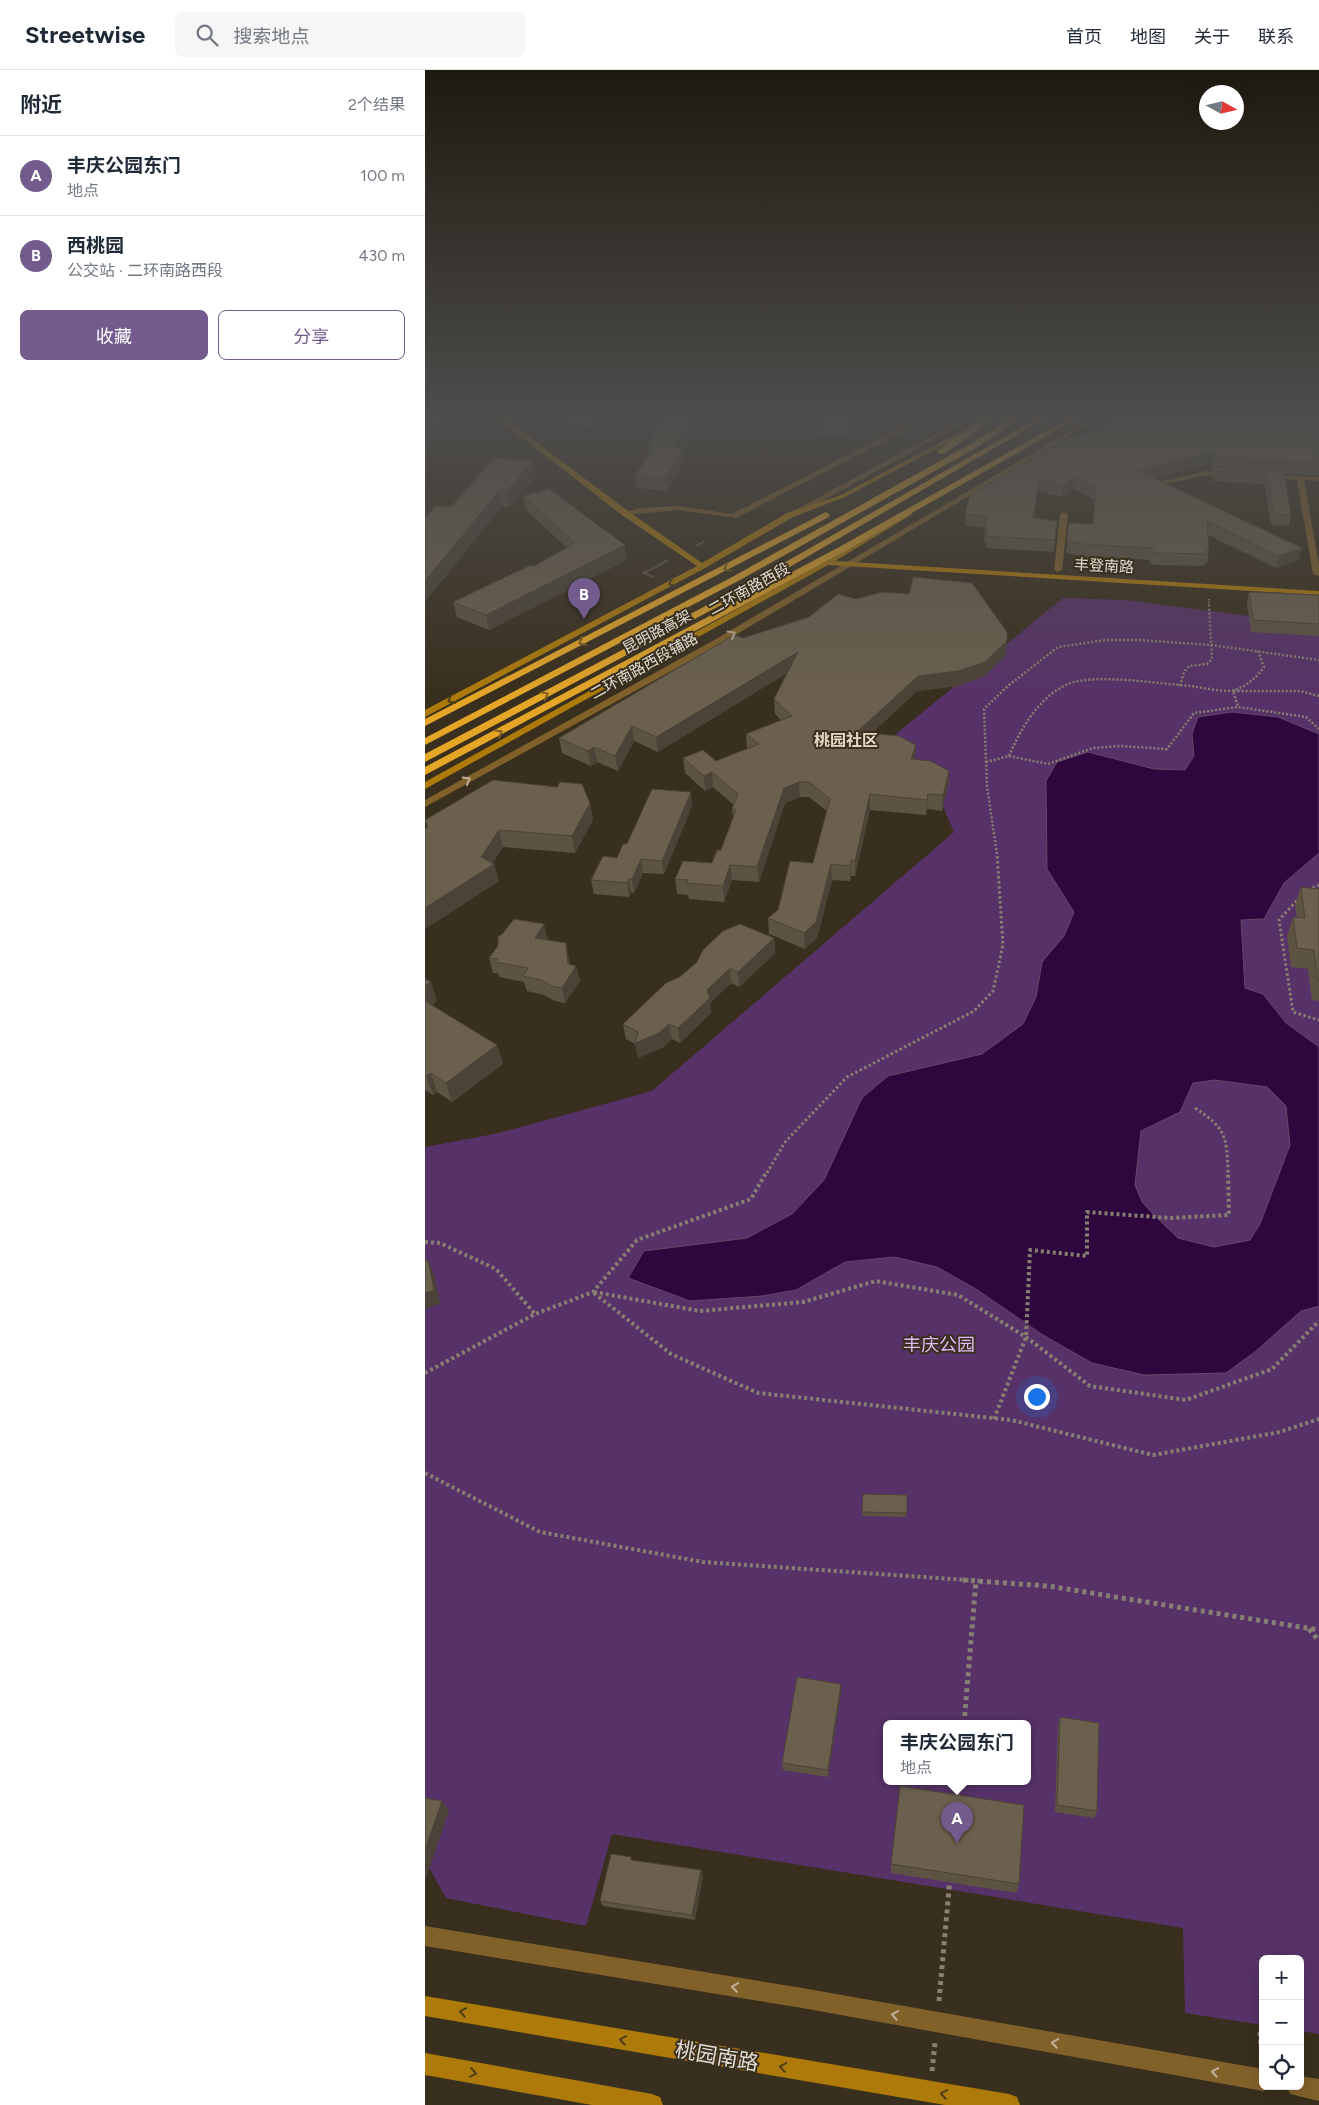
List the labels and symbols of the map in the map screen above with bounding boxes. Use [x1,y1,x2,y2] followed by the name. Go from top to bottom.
[1199,85,1244,130] north arrow
[1074,555,1134,577] street label: 丰登南路
[705,559,793,619] street label: 二环南路西段
[723,562,732,572] one-way arrow
[669,576,678,586] one-way arrow
[568,578,600,619] pin: B
[620,606,694,658] street label: 昆明路高架
[587,629,701,703] street label: 二环南路西段辅路
[726,630,735,640] one-way arrow
[578,636,587,646] one-way arrow
[540,691,549,701] one-way arrow
[448,693,457,703] one-way arrow
[494,729,503,739] one-way arrow
[814,731,878,750] district label: 桃园社区
[462,776,471,786] one-way arrow
[903,1334,975,1356] park label: 丰庆公园
[1024,1384,1050,1410] your location
[941,1802,973,1843] pin: A
[730,1983,739,1993] one-way arrow
[459,2008,467,2018] one-way arrow
[890,2010,899,2020] one-way arrow
[619,2035,628,2045] one-way arrow
[673,2036,761,2076] street label: 桃园南路
[1050,2039,1059,2049] one-way arrow
[779,2062,788,2072] one-way arrow
[469,2067,477,2077] one-way arrow
[1210,2067,1219,2077] one-way arrow
[939,2089,947,2100] one-way arrow

